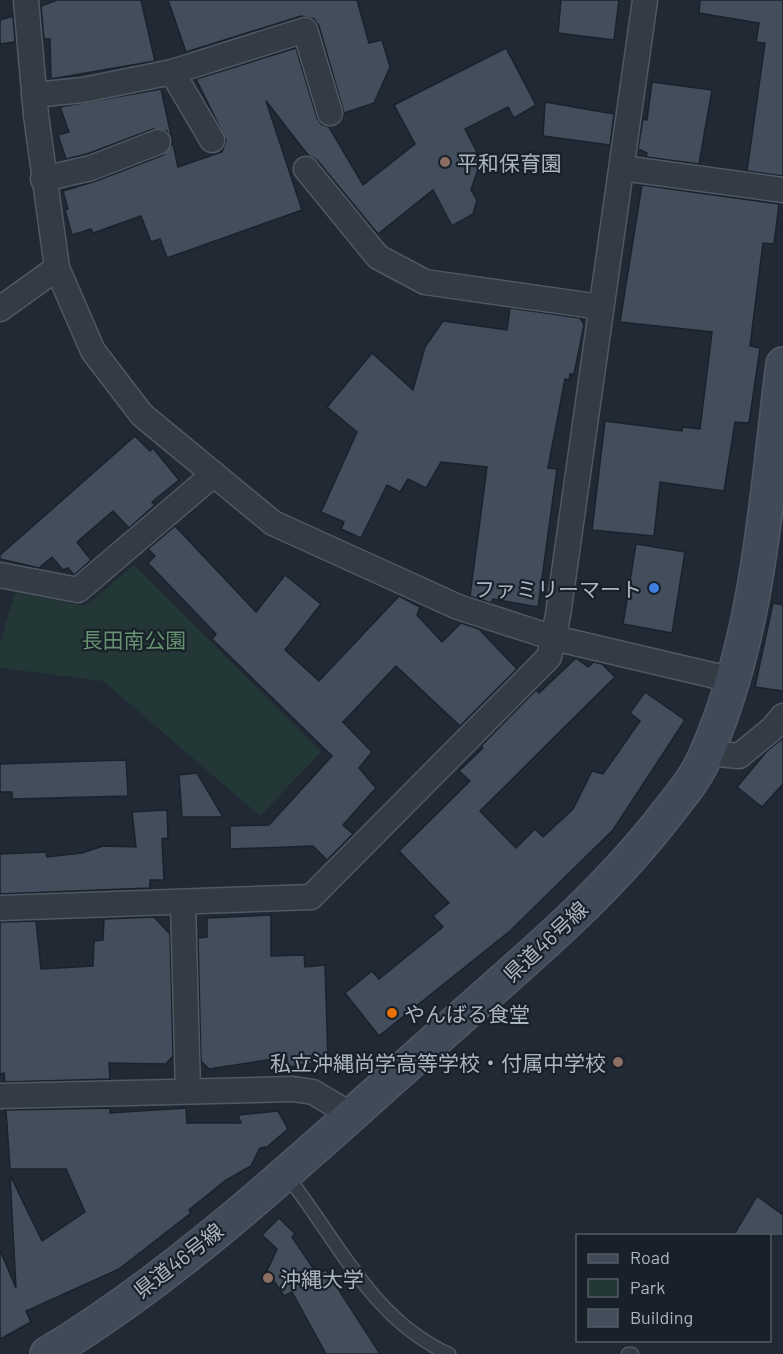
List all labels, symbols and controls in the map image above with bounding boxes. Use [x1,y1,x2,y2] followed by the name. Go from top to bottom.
[457,150,562,175] place label: 平和保育園
[438,155,452,169] marker: 平和保育園
[474,576,642,601] place label: ファミリーマート
[647,581,661,595] marker: ファミリーマート
[82,627,187,652] park label: 長田南公園
[498,896,592,986] street label: 県道46号線
[404,1001,530,1026] place label: やんばる食堂
[385,1006,399,1020] marker: やんばる食堂
[270,1050,606,1075] place label: 私立沖縄尚学高等学校・付属中学校
[611,1055,625,1069] marker: 私立沖縄尚学高等学校・付属中学校
[128,1217,228,1303] street label: 県道46号線
[576,1234,771,1342] legend
[630,1246,670,1268] text: Road
[280,1266,364,1291] place label: 沖縄大学
[261,1271,275,1285] marker: 沖縄大学
[630,1276,665,1298] text: Park
[630,1306,693,1328] text: Building

